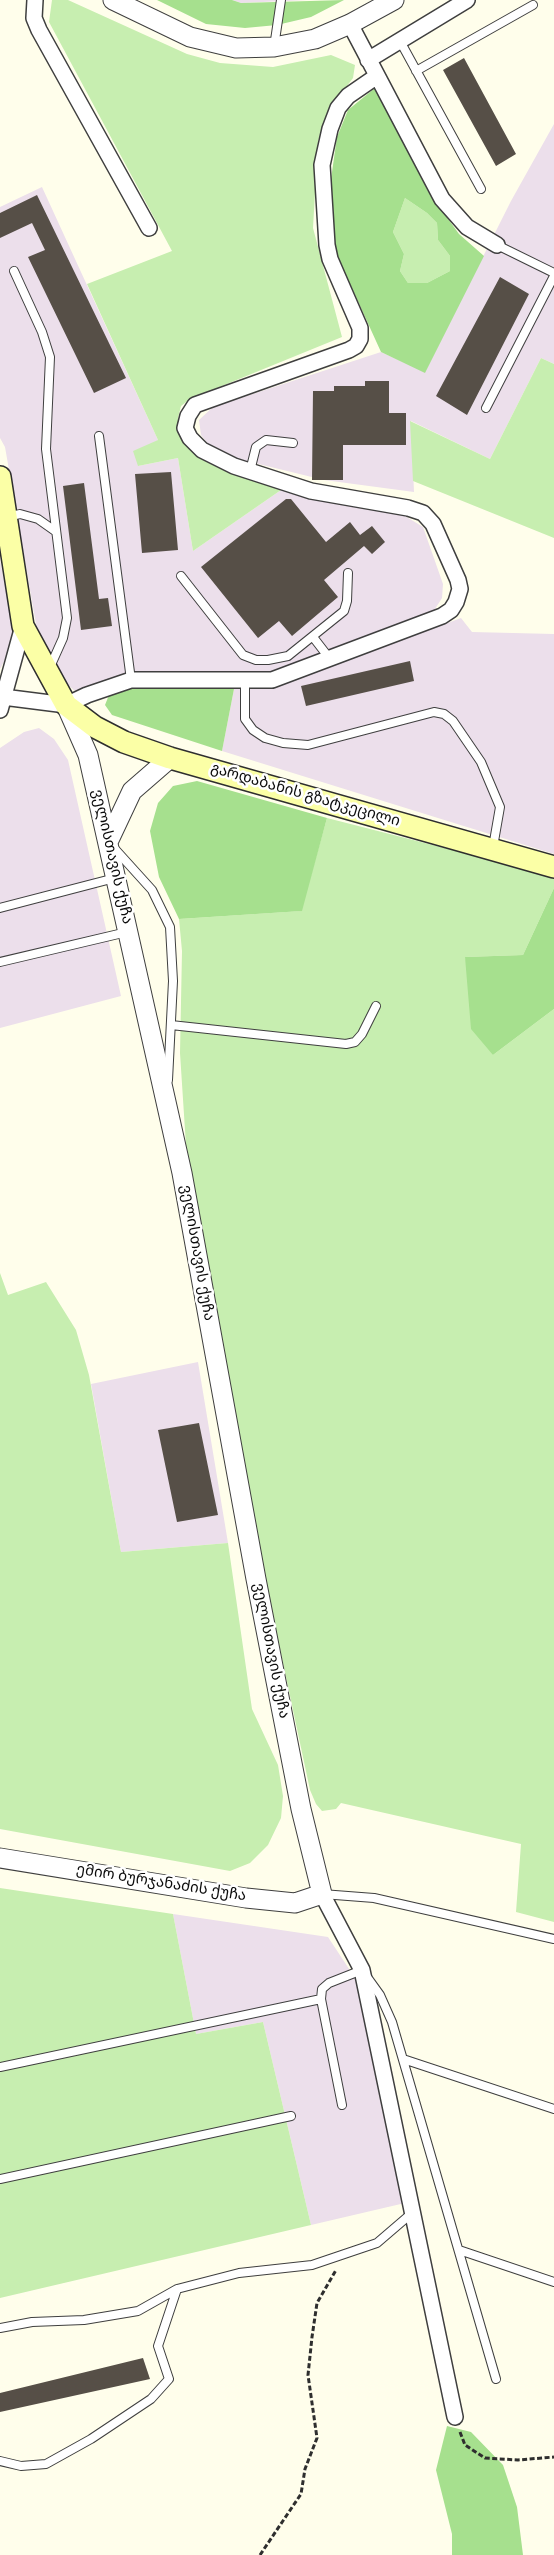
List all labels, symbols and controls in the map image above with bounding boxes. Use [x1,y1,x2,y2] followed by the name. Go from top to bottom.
[208,760,402,832] street label: გარდაბანის გზატკეცილი
[87,788,135,926] street label: ველისთავის ქუჩა
[175,1184,217,1322] street label: ველისთავის ქუჩა
[248,1582,292,1720] street label: ველისთავის ქუჩა
[75,1862,247,1906] street label: ემირ ბურჯანაძის ქუჩა

